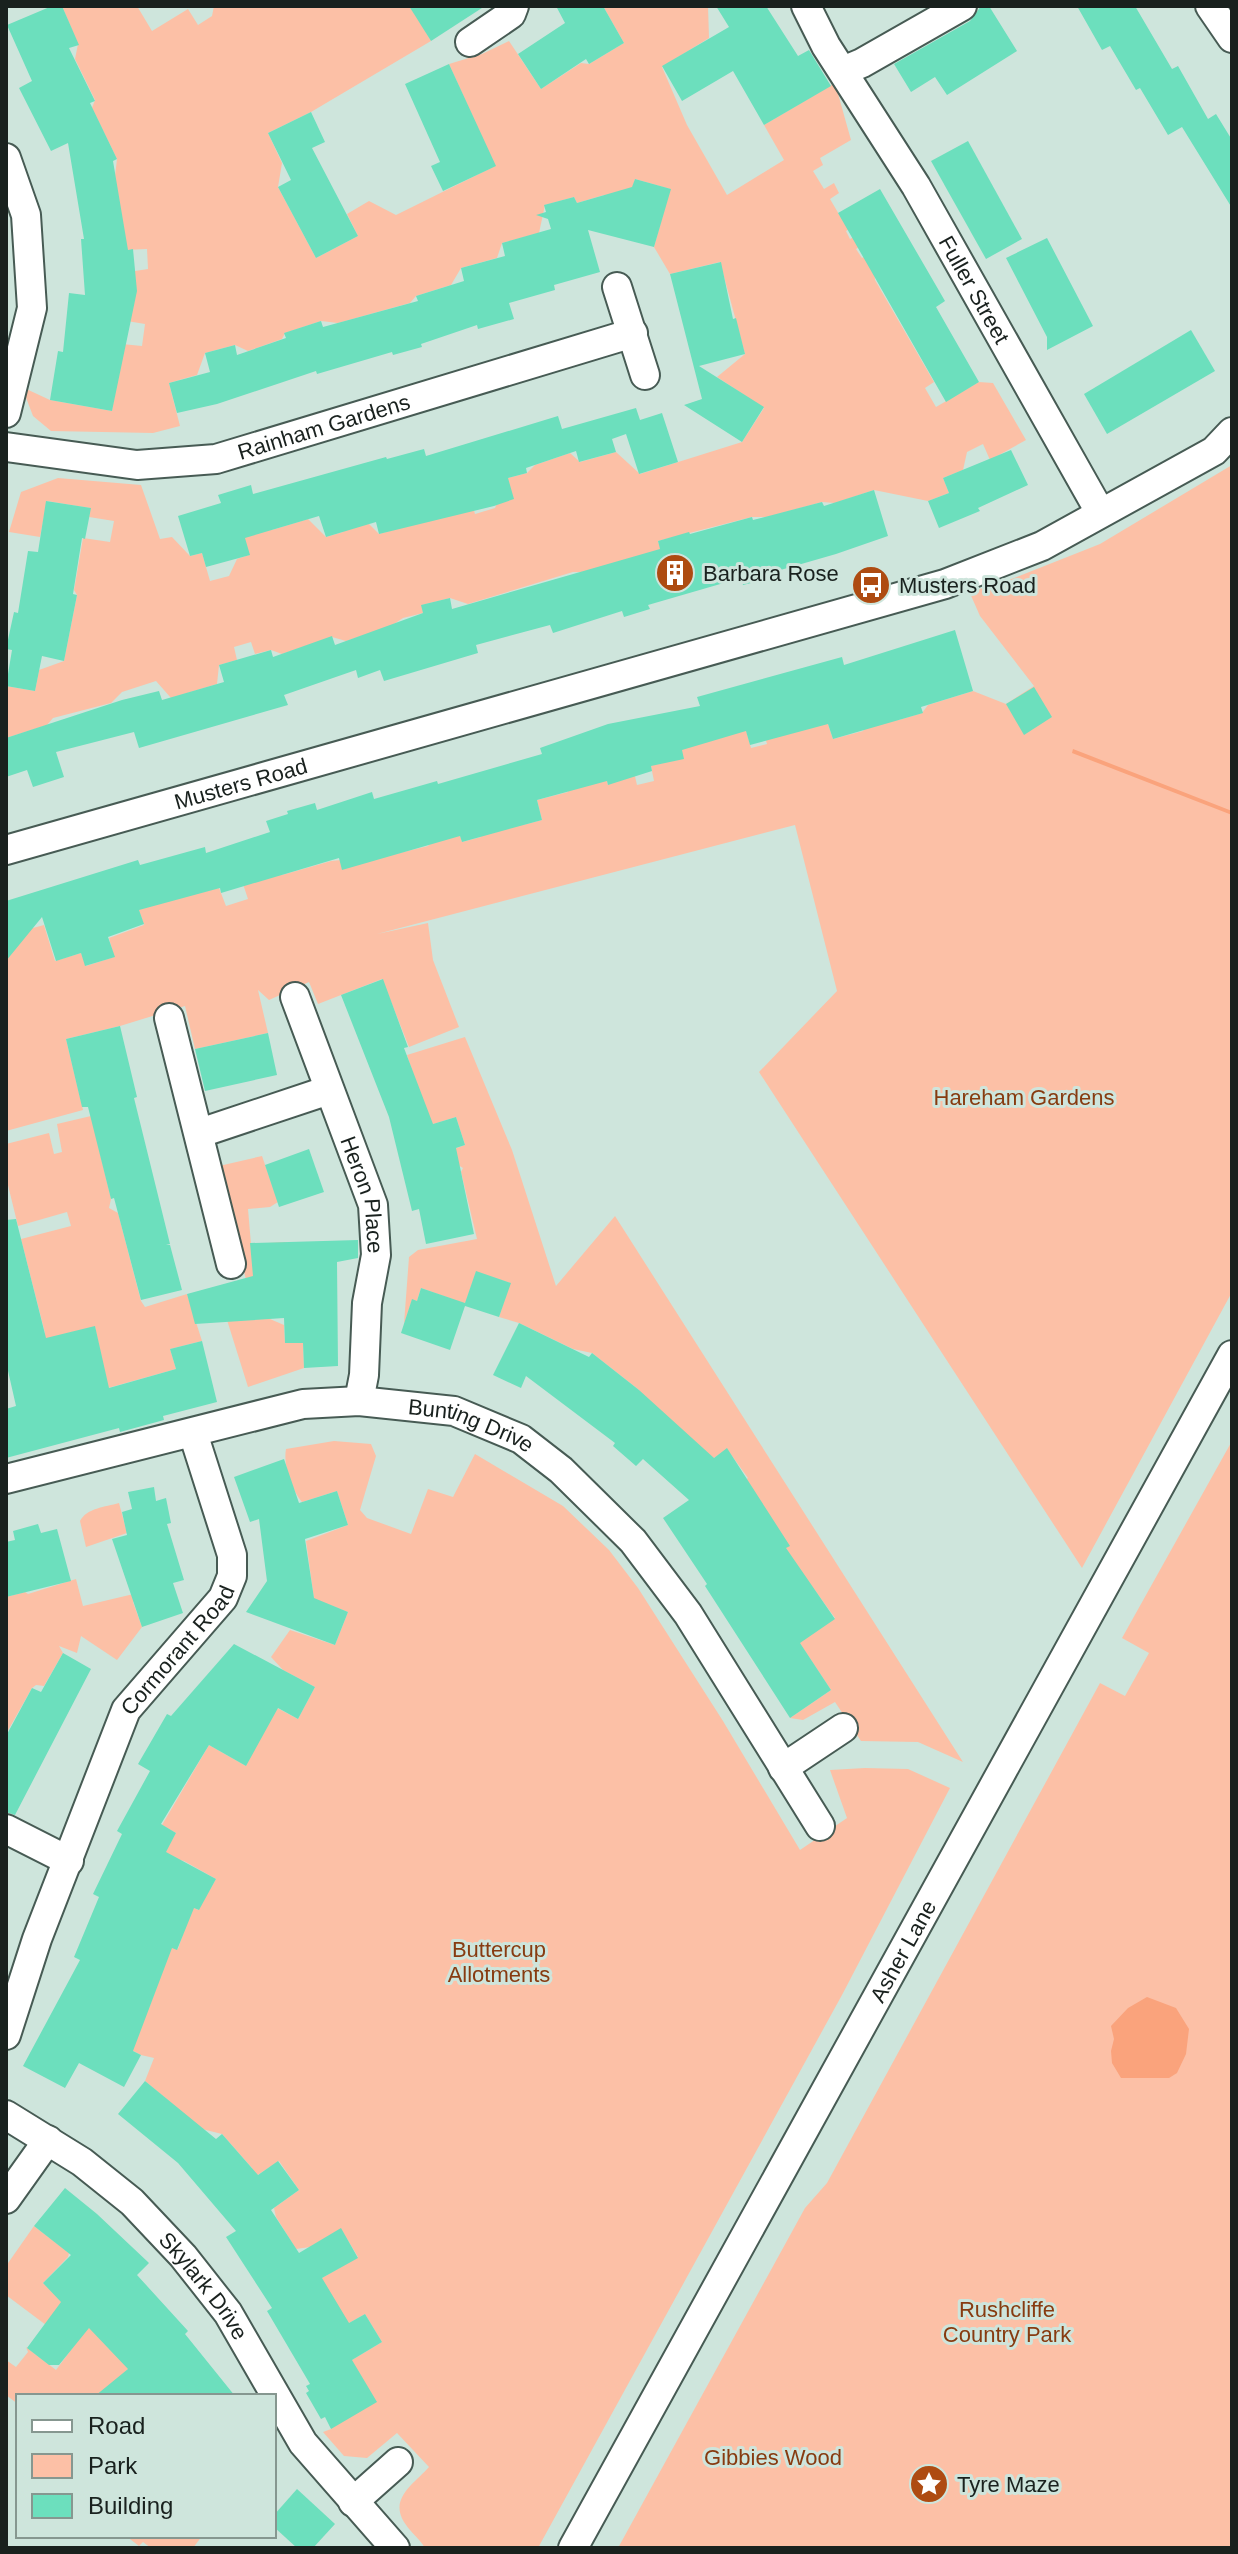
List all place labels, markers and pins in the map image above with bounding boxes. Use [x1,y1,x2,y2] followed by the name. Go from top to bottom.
[654,552,696,594] building icon: Barbara Rose
[703,561,839,586] place label: Barbara Rose
[850,564,892,606] bus stop icon: Musters Road
[899,573,1036,598] place label: Musters Road
[908,2463,950,2505] place icon: Tyre Maze
[957,2472,1060,2497] place label: Tyre Maze

